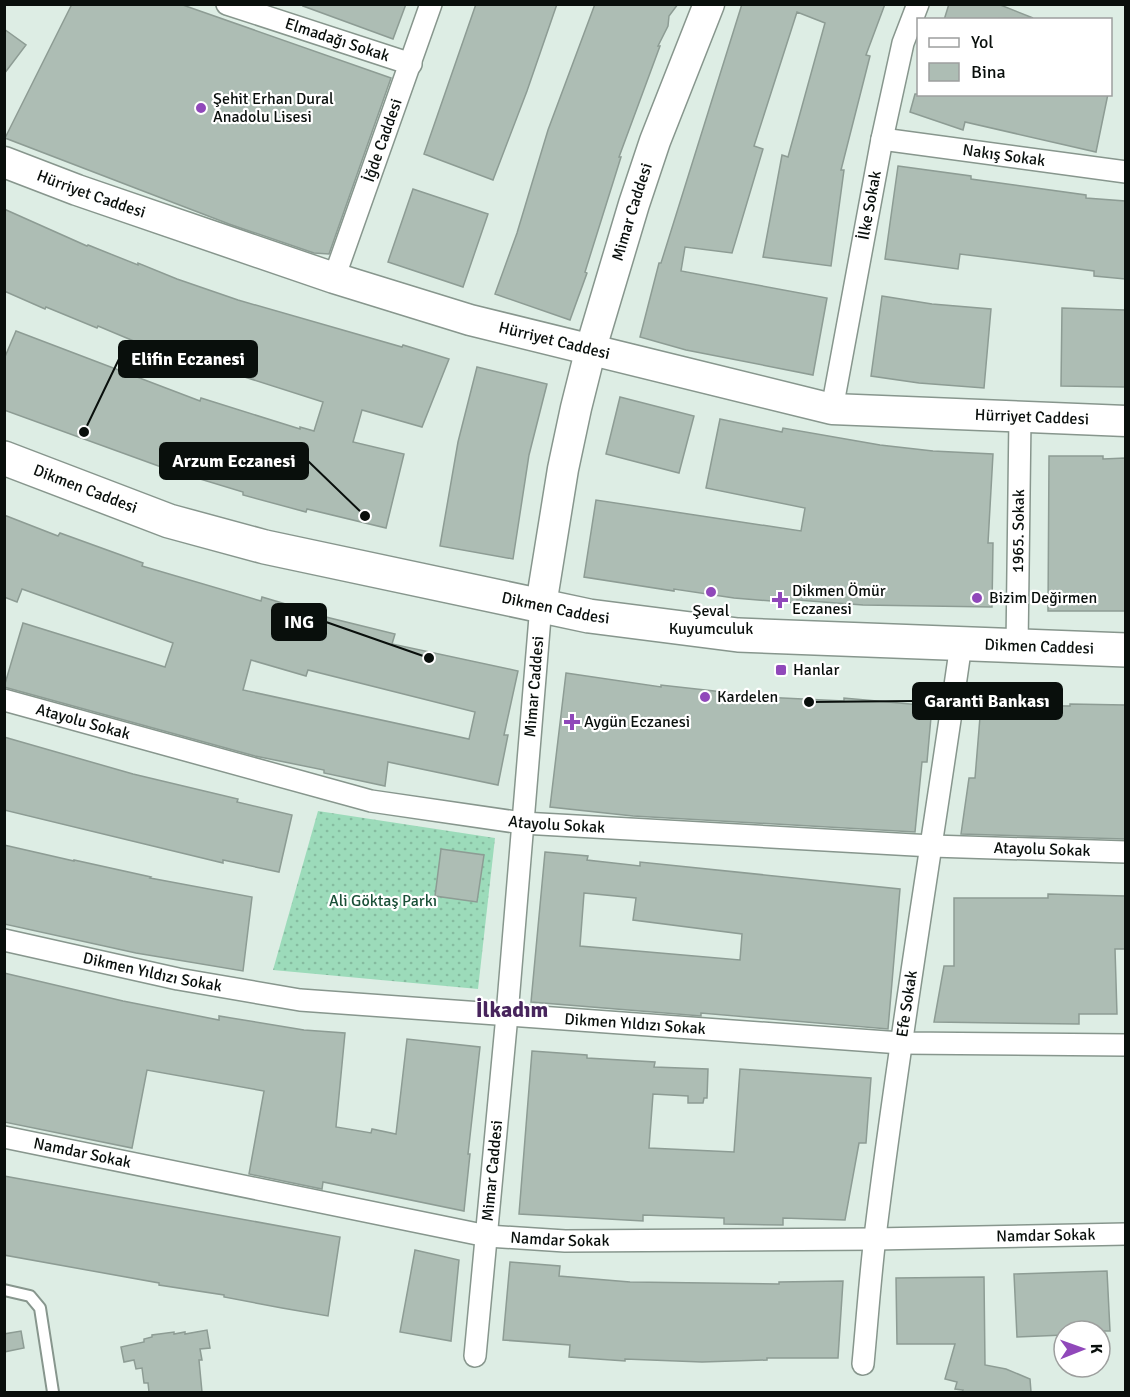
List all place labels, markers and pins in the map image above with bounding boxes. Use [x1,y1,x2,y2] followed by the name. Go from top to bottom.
[213,89,334,127] place label: Şehit Erhan Dural Anadolu Lisesi
[194,101,208,115] marker: Şehit Erhan Dural Anadolu Lisesi
[119,341,257,377] callout: Elifin Eczanesi
[160,443,308,479] callout: Arzum Eczanesi
[792,581,886,619] place label: Dikmen Ömür Eczanesi
[704,585,718,599] marker: Şeval Kuyumculuk
[989,588,1097,608] place label: Bizim Değirmen
[970,591,984,605] marker: Bizim Değirmen
[773,593,787,607] marker: Dikmen Ömür Eczanesi
[669,601,753,639] place label: Şeval Kuyumculuk
[272,604,326,640] callout: ING
[793,660,839,680] place label: Hanlar
[774,663,788,677] marker: Hanlar
[913,683,1062,719] callout: Garanti Bankası
[717,687,778,707] place label: Kardelen
[698,690,712,704] marker: Kardelen
[584,712,690,732] place label: Aygün Eczanesi
[565,715,579,729] marker: Aygün Eczanesi

